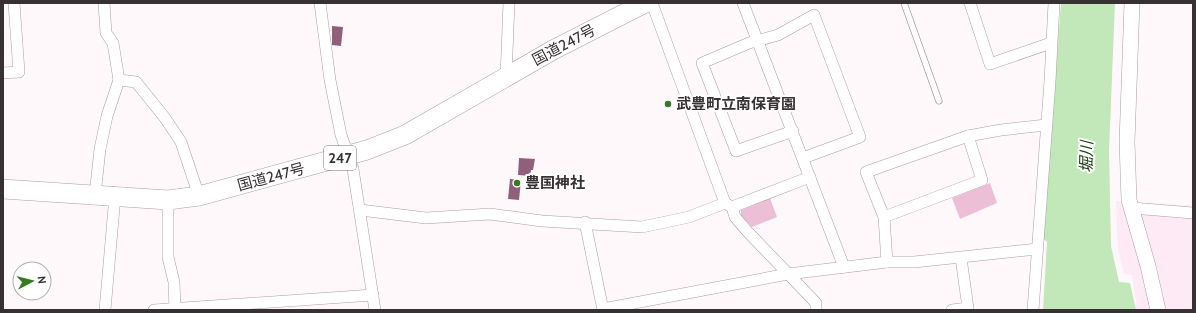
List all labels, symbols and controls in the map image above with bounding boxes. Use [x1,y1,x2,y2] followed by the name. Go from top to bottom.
[529,21,599,69] street label: 国道247号
[676,95,796,113] place label: 武豊町立南保育園
[663,99,673,109] marker: 武豊町立南保育園
[1077,139,1096,173] water label: 堀川
[324,146,356,170] road number: 247
[235,159,307,195] street label: 国道247号
[525,174,585,192] place label: 豊国神社
[512,178,522,188] marker: 豊国神社
[12,261,52,301] north arrow
[35,275,49,284] text: N

